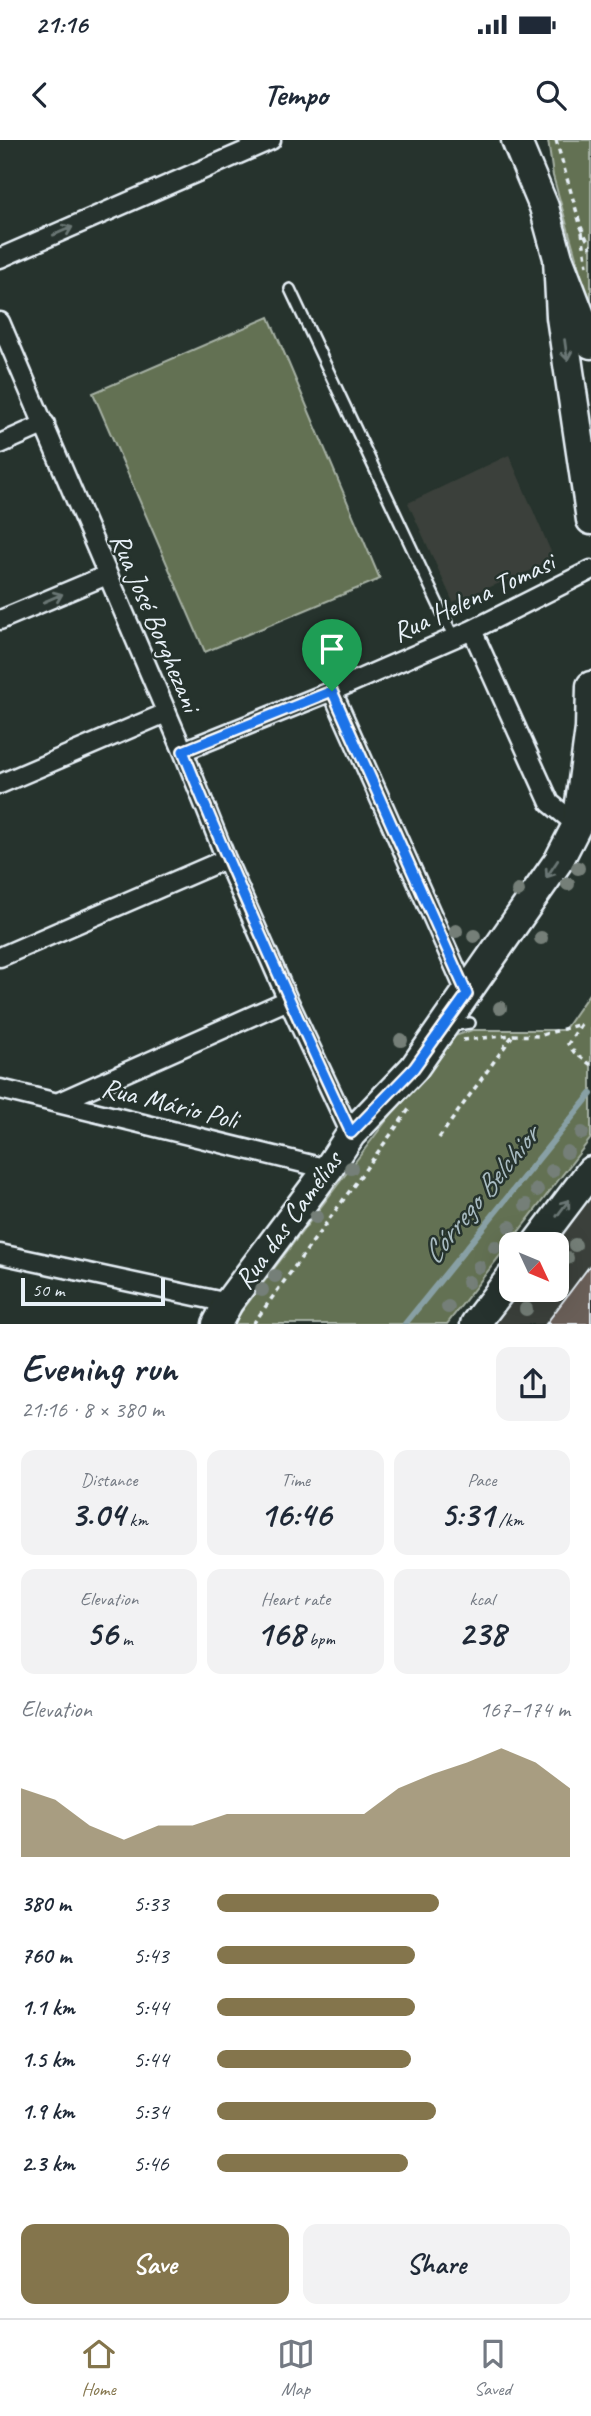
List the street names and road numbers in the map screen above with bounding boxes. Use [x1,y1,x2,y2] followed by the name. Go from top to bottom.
[103,527,211,720] street label: Rua José Borghezani
[386,543,563,650] street label: Rua Helena Tomasi
[98,1069,245,1138] street label: Rua Mário Poli
[226,1142,351,1296] street label: Rua das Camélias

